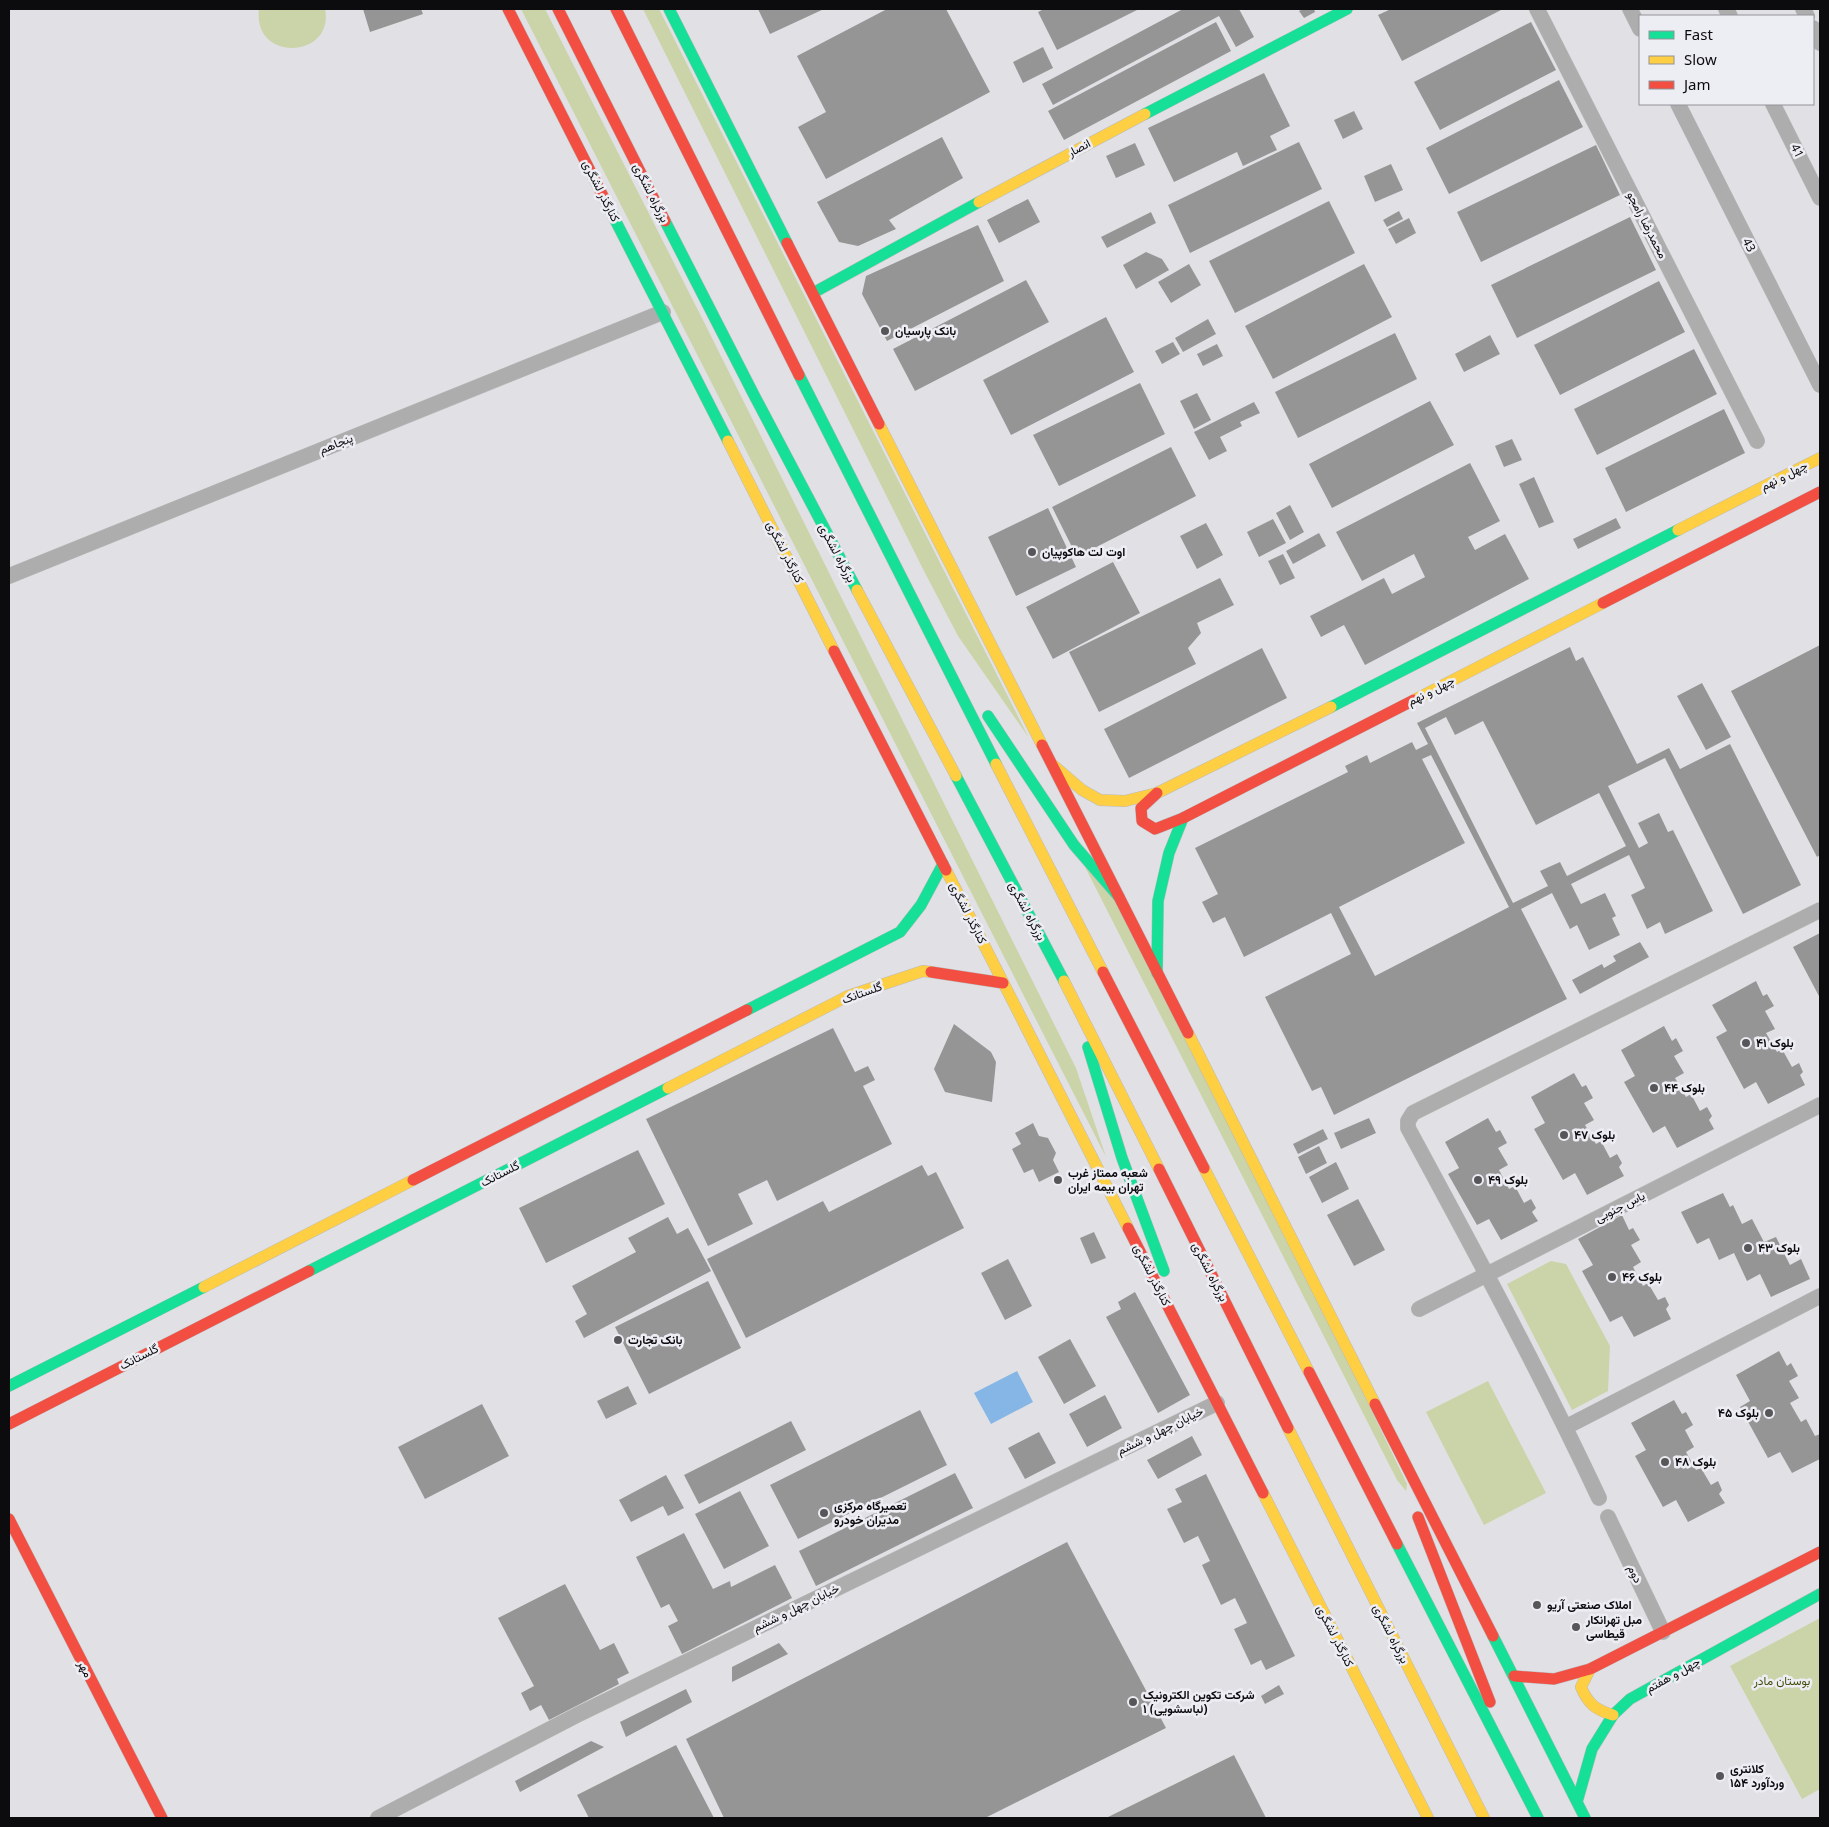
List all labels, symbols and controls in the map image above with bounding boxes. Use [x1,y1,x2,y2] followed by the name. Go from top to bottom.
[1639,15,1814,105] legend
[1684,24,1713,44] text: Fast
[1684,49,1717,69] text: Slow
[1682,74,1711,94] text: Jam
[1063,134,1093,161] street label: انصار
[1787,141,1808,161] street label: 41
[579,157,624,225] street label: کنارگذر لشگری
[629,160,674,225] street label: بزرگراه لشگری
[1623,188,1672,261] street label: محمدرضا رامجو
[1739,235,1760,255] street label: 43
[895,322,957,339] place label: بانک پارسیان
[879,325,891,337] marker: بانک پارسیان
[316,429,355,458] street label: پنجاهم
[1757,456,1810,495] street label: چهل و نهم
[763,518,808,586] street label: کنارگذر لشگری
[815,520,860,585] street label: بزرگراه لشگری
[1042,543,1125,560] place label: اوت لت هاکوپیان
[1026,546,1038,558] marker: اوت لت هاکوپیان
[1404,671,1457,710] street label: چهل و نهم
[1005,878,1050,943] street label: بزرگراه لشگری
[946,879,991,947] street label: کنارگذر لشگری
[839,977,884,1008] street label: گلستانک
[1756,1034,1794,1051] place label: بلوک ۴۱
[1740,1037,1752,1049] marker: بلوک ۴۱
[1664,1079,1705,1096] place label: بلوک ۴۴
[1648,1082,1660,1094] marker: بلوک ۴۴
[1574,1126,1616,1143] place label: بلوک ۴۷
[1558,1129,1570,1141] marker: بلوک ۴۷
[477,1157,522,1191] street label: گلستانک
[1068,1164,1148,1195] place label: شعبه ممتاز غرب تهران بیمه ایران
[1488,1171,1528,1188] place label: بلوک ۴۹
[1052,1174,1064,1186] marker: شعبه ممتاز غرب تهران بیمه ایران
[1472,1174,1484,1186] marker: بلوک ۴۹
[1592,1187,1648,1226] street label: یاس جنوبی
[1188,1239,1233,1304] street label: بزرگراه لشگری
[1758,1239,1800,1256] place label: بلوک ۴۳
[1130,1241,1175,1309] street label: کنارگذر لشگری
[1742,1242,1754,1254] marker: بلوک ۴۳
[1622,1268,1662,1285] place label: بلوک ۴۶
[1606,1271,1618,1283] marker: بلوک ۴۶
[628,1331,683,1348] place label: بانک تجارت
[612,1334,624,1346] marker: بانک تجارت
[116,1340,161,1374] street label: گلستانک
[1114,1402,1206,1459] street label: خیابان چهل و ششم
[1718,1404,1759,1421] place label: بلوک ۴۵
[1763,1407,1775,1419] marker: بلوک ۴۵
[1675,1453,1717,1470] place label: بلوک ۴۸
[1659,1456,1671,1468] marker: بلوک ۴۸
[834,1497,907,1528] place label: تعمیرگاه مرکزی مدیران خودرو
[818,1507,830,1519] marker: تعمیرگاه مرکزی مدیران خودرو
[1624,1562,1647,1586] street label: دوم
[750,1579,842,1636] street label: خیابان چهل و ششم
[1547,1596,1632,1613] place label: املاک صنعتی آریو
[1531,1599,1543,1611] marker: املاک صنعتی آریو
[1369,1601,1414,1666] street label: بزرگراه لشگری
[1313,1602,1358,1670] street label: کنارگذر لشگری
[1585,1611,1643,1642] place label: مبل تهرانکار قیطاسی
[1570,1621,1582,1633] marker: مبل تهرانکار قیطاسی
[1642,1653,1703,1697] street label: چهل و هفتم
[74,1656,97,1680] street label: مهر
[1753,1672,1810,1689] park label: بوستان مادر
[1143,1686,1255,1717] place label: شرکت تکوین الکترونیک ۱ (لباسشویی)
[1127,1696,1139,1708] marker: شرکت تکوین الکترونیک ۱ (لباسشویی)
[1730,1760,1785,1791] place label: کلانتری ۱۵۴ وردآورد
[1714,1770,1726,1782] marker: کلانتری ۱۵۴ وردآورد

